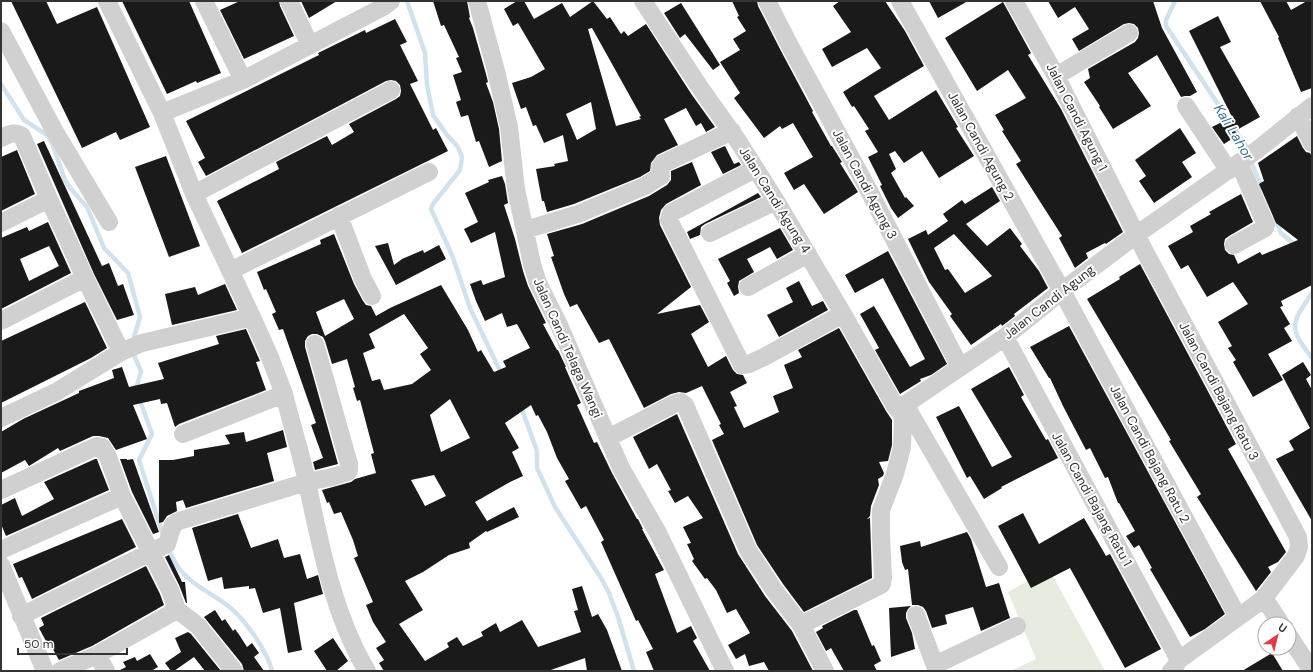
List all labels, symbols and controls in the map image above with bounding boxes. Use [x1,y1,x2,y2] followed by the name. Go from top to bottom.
[1042,60,1112,174] street label: Jalan Candi Agung 1
[944,88,1018,204] street label: Jalan Candi Agung 2
[1210,100,1258,164] water label: Kali Lahor
[829,126,901,242] street label: Jalan Candi Agung 3
[735,144,815,257] street label: Jalan Candi Agung 4
[1000,261,1098,343] street label: Jalan Candi Agung
[529,275,607,421] street label: Jalan Candi Telaga Wangi
[1175,319,1263,463] street label: Jalan Candi Bajang Ratu 3
[1106,382,1194,526] street label: Jalan Candi Bajang Ratu 2
[1048,429,1136,569] street label: Jalan Candi Bajang Ratu 1
[1257,616,1297,656] north arrow
[1276,620,1290,636] text: U
[18,630,127,656] scale bar
[24,636,53,652] text: 50 m

